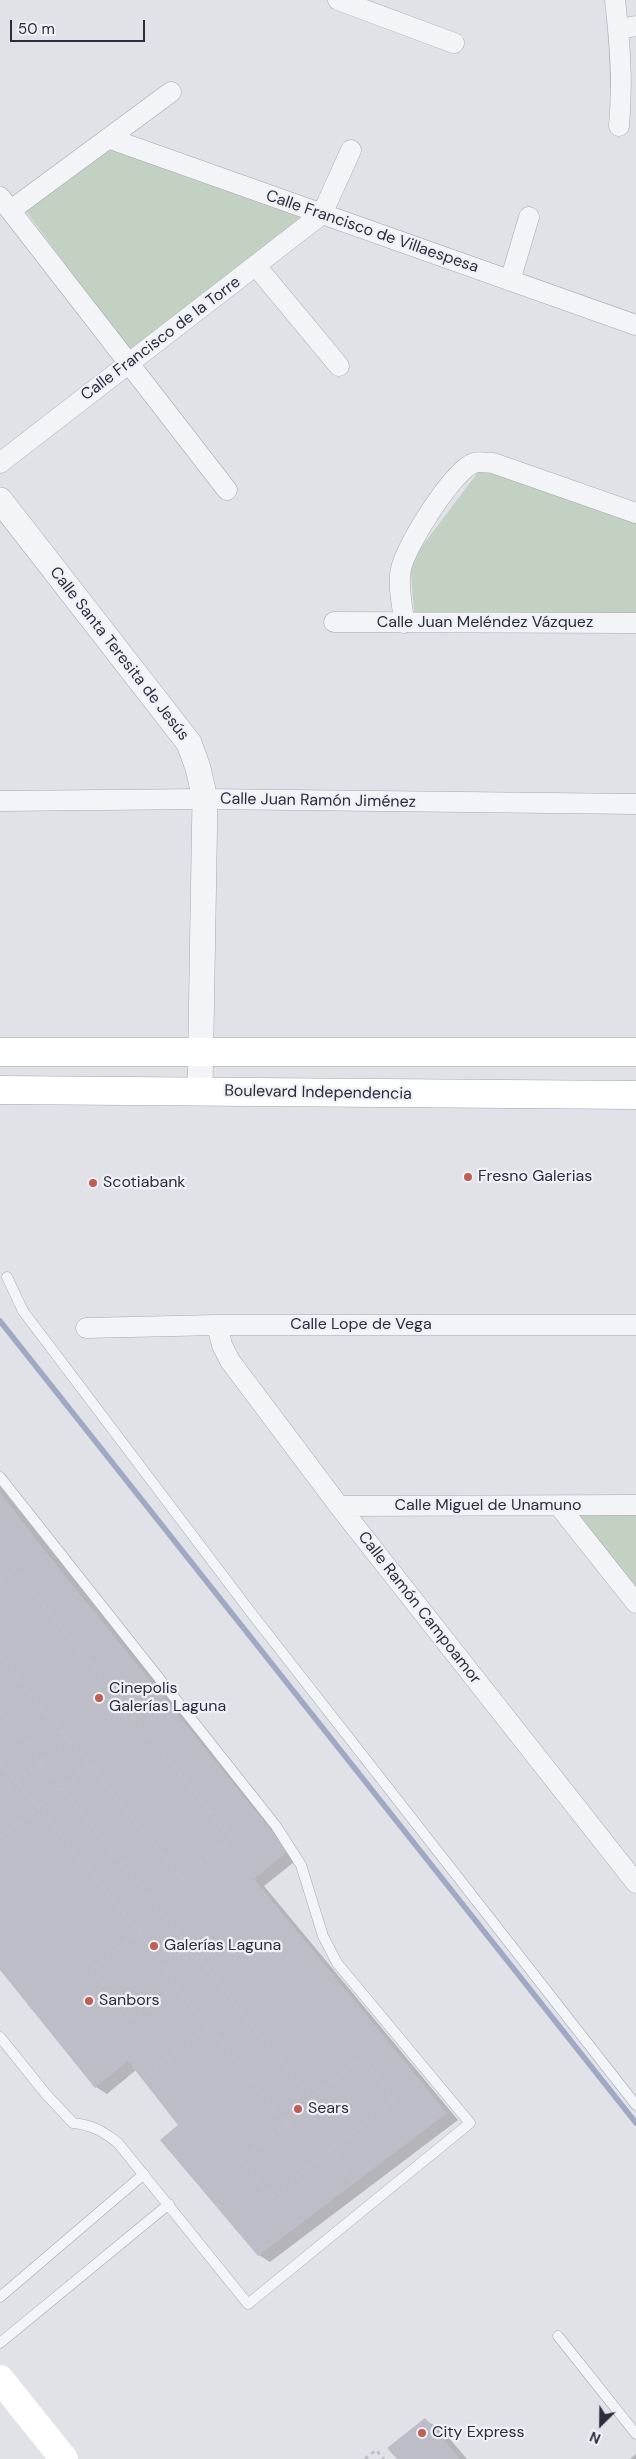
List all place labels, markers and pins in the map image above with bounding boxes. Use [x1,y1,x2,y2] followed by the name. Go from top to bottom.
[478,1167,592,1187] place label: Fresno Galerias
[462,1171,474,1183] marker: Fresno Galerias
[103,1173,185,1193] place label: Scotiabank
[87,1177,99,1189] marker: Scotiabank
[109,1679,226,1717] place label: Cinepolis Galerías Laguna
[93,1692,105,1704] marker: Cinepolis Galerías Laguna
[164,1936,281,1956] place label: Galerías Laguna
[148,1940,160,1952] marker: Galerías Laguna
[99,1991,160,2011] place label: Sanbors
[83,1995,95,2007] marker: Sanbors
[308,2099,349,2119] place label: Sears
[292,2103,304,2115] marker: Sears
[432,2423,524,2443] place label: City Express
[416,2427,428,2439] marker: City Express

